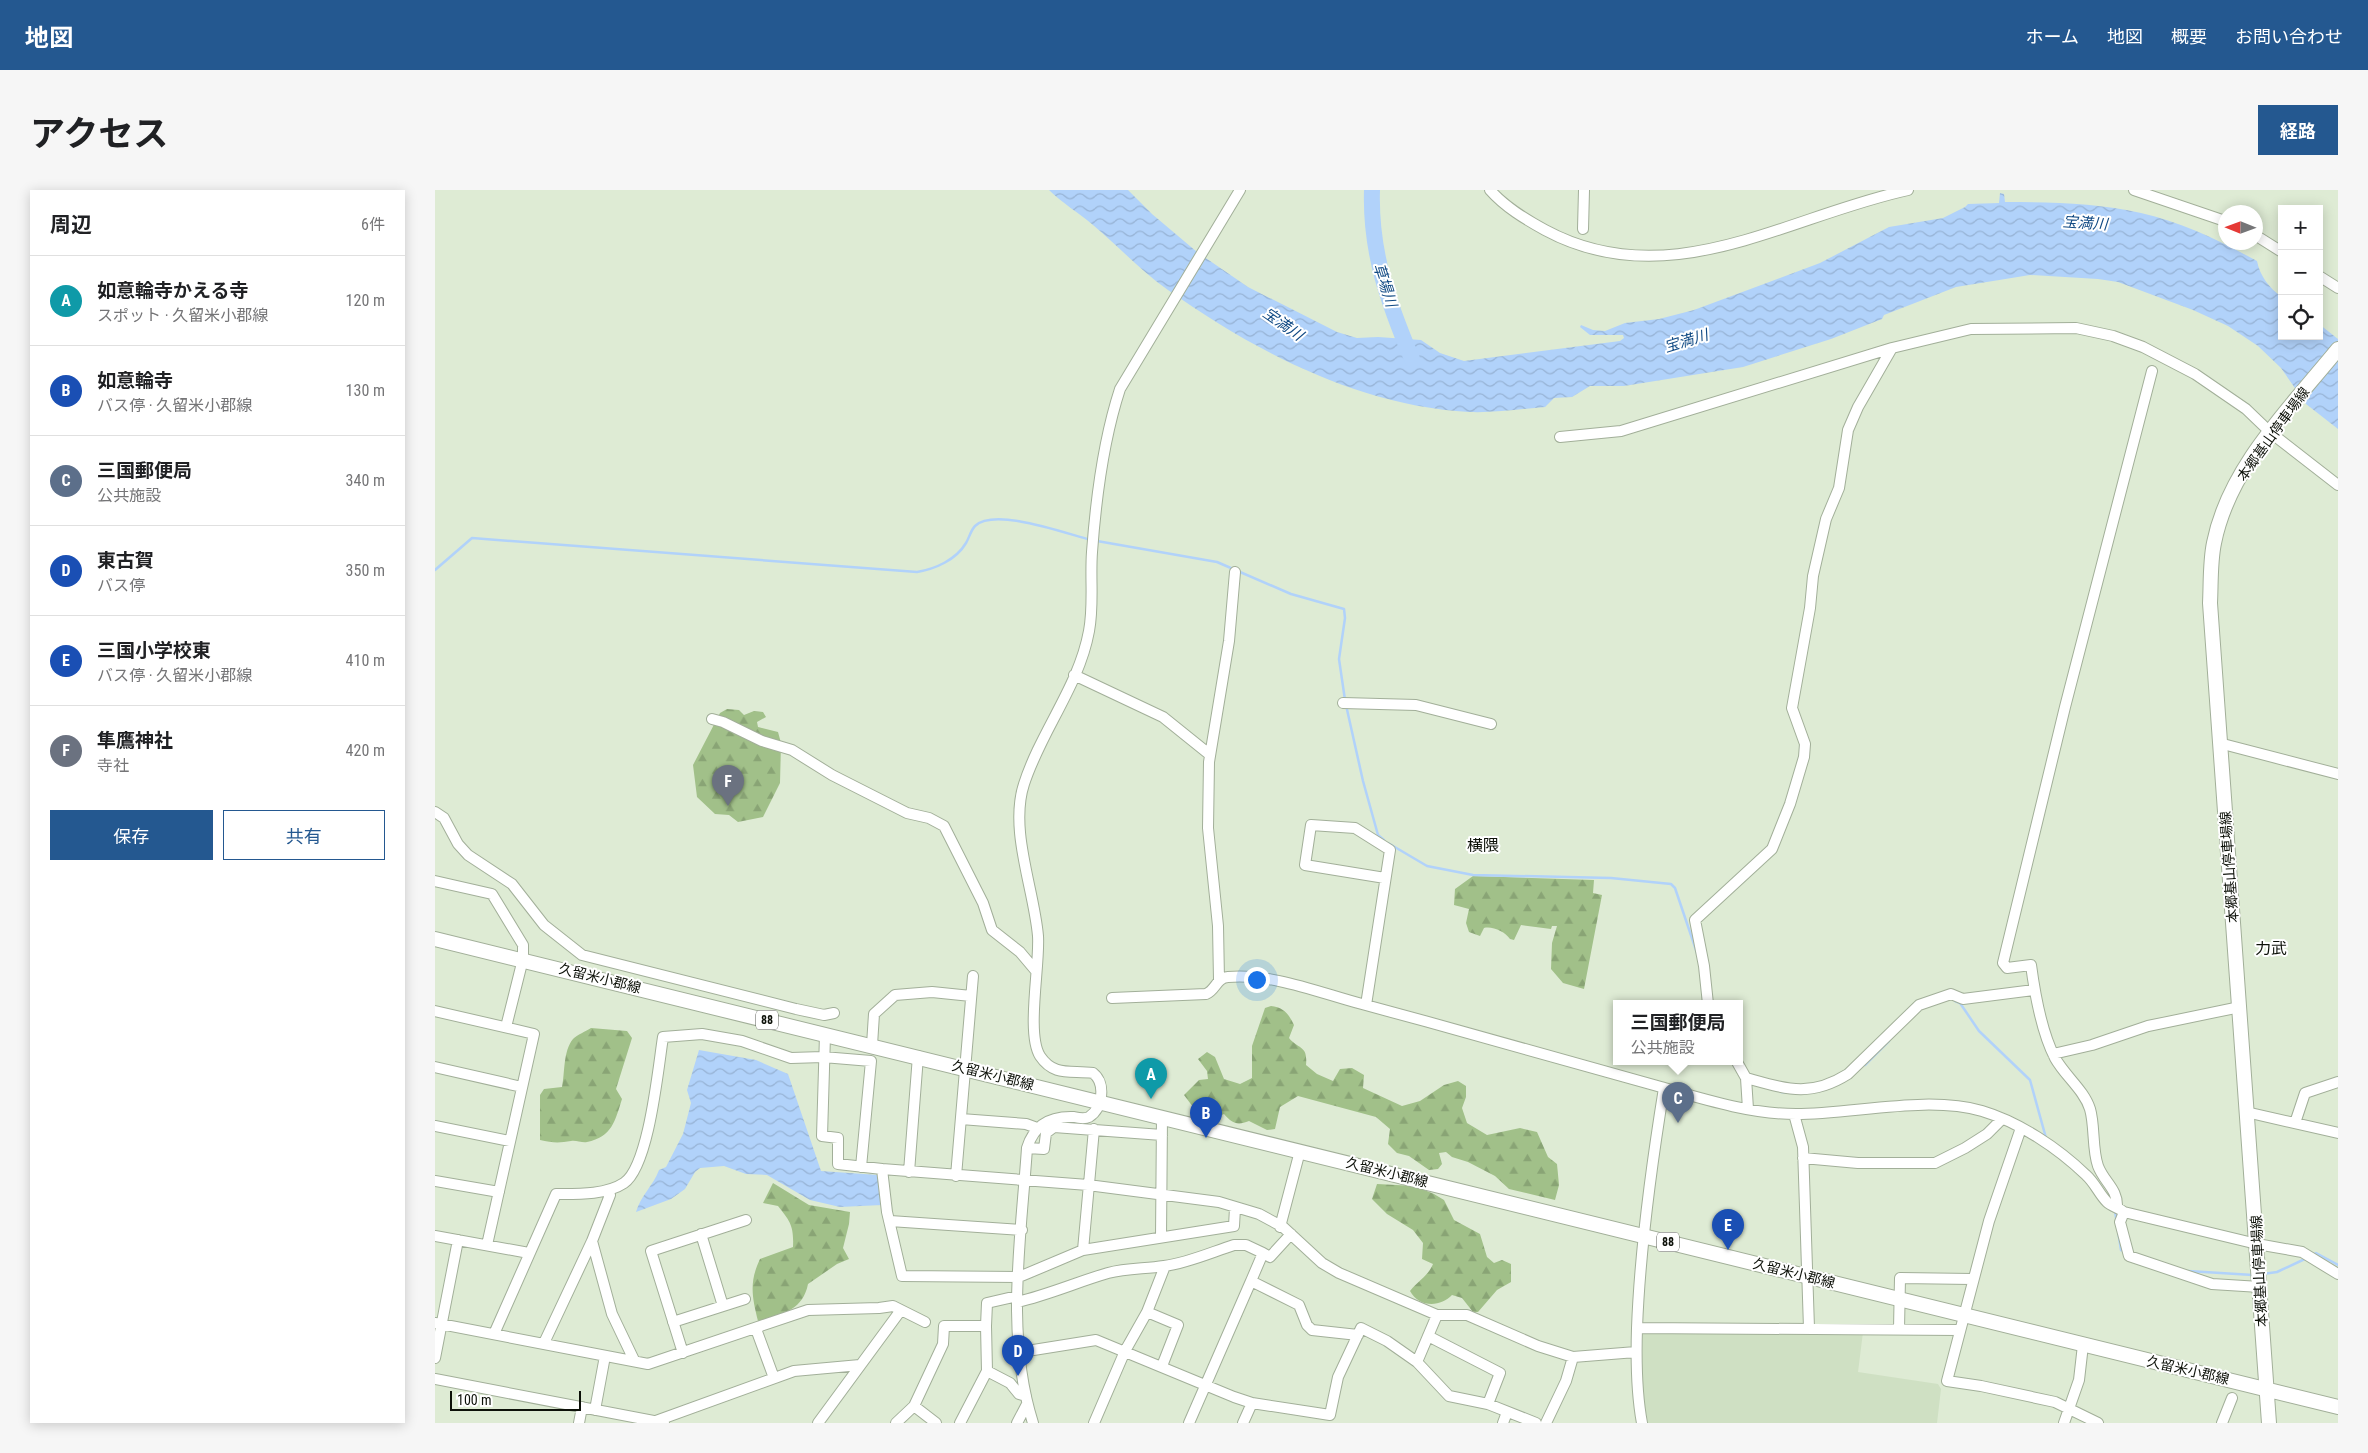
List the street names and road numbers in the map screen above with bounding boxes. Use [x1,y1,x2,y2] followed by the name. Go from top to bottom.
[2234,384,2312,484] street label: 本郷基山停車場線
[2217,811,2241,923] street label: 本郷基山停車場線
[557,960,643,996] street label: 久留米小郡線
[756,1010,778,1030] road number: 88
[950,1057,1036,1093] street label: 久留米小郡線
[1344,1154,1430,1190] street label: 久留米小郡線
[2248,1215,2270,1327] street label: 本郷基山停車場線
[1657,1232,1679,1252] road number: 88
[1751,1255,1837,1291] street label: 久留米小郡線
[2145,1353,2231,1387] street label: 久留米小郡線

